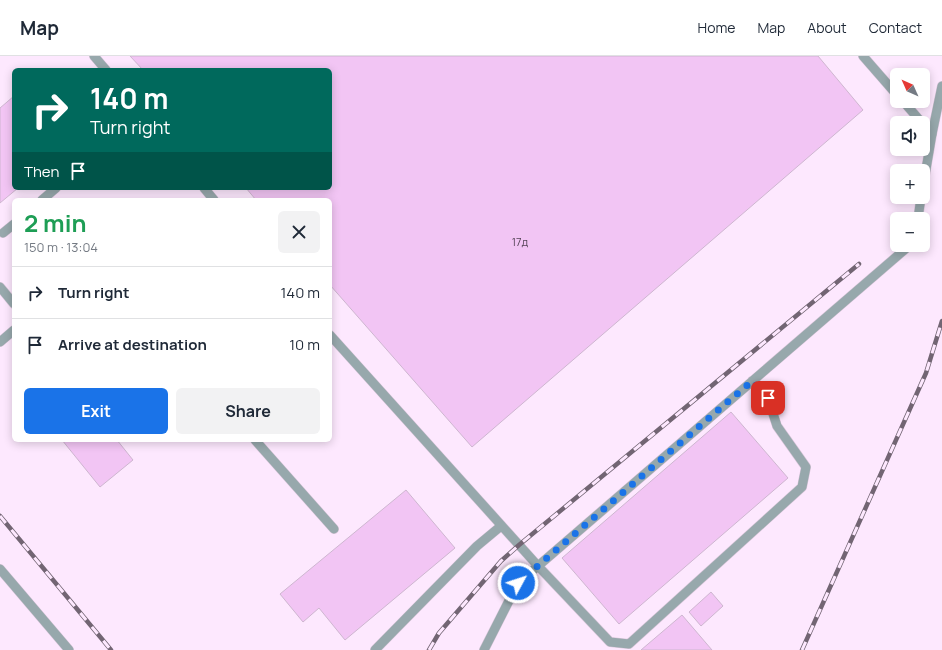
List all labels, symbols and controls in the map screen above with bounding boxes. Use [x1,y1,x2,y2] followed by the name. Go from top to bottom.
[20,15,59,41] text: Map
[698,18,735,37] text: Home
[757,18,785,37] text: Map
[807,18,847,37] text: About
[869,18,922,37] text: Contact
[890,68,930,108] north arrow
[890,68,930,252] map controls
[90,79,169,117] text: 140 m
[24,84,76,136] icon: right
[90,115,171,139] text: Turn right
[890,116,930,156] button: sound
[67,160,89,182] icon: arrive
[24,161,59,182] text: Then
[890,164,930,204] button: +
[24,206,86,239] text: 2 min
[278,211,320,253] button: close
[890,212,930,252] button: −
[512,234,529,249] house number: 17д
[24,238,98,256] text: 150 m · 13:04
[24,282,46,304] icon: right
[58,282,129,303] text: Turn right
[280,282,320,303] text: 140 m
[24,334,46,356] icon: arrive
[58,334,207,355] text: Arrive at destination
[289,334,320,355] text: 10 m
[751,381,785,415] pin
[757,387,779,409] icon: arrive
[24,388,168,434] button: Exit
[176,388,320,434] button: Share
[497,562,539,604] position arrow

